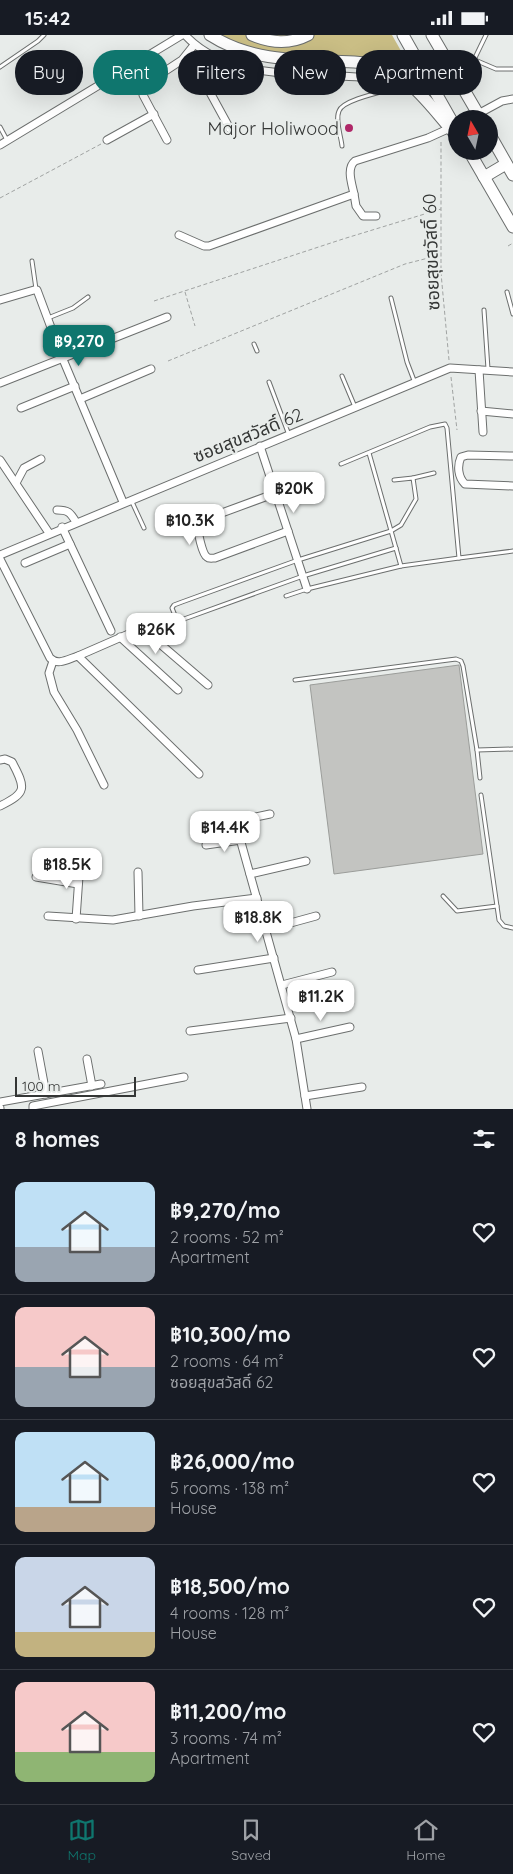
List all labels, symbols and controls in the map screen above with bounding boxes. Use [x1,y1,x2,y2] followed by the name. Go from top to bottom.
[25,6,71,30] text: 15:42
[15,50,83,95] chip: Buy
[93,50,168,95] chip: Rent
[178,50,264,95] chip: Filters
[274,50,346,95] chip: New
[356,50,482,95] chip: Apartment
[448,110,498,160] north arrow
[448,110,498,160] map controls
[208,117,339,140] place label: Major Holiwood
[343,122,355,134] marker: Major Holiwood
[417,193,445,311] street label: ซอยสุขสวัสดิ์ 60
[38,325,120,367] pin: ฿9,270
[54,331,104,351] text: ฿9,270
[190,403,306,467] street label: ซอยสุขสวัสดิ์ 62
[264,471,324,514] pin: ฿20K
[275,478,313,498] text: ฿20K
[149,503,231,546] pin: ฿10.3K
[166,510,214,530] text: ฿10.3K
[126,613,186,655] pin: ฿26K
[137,619,175,639] text: ฿26K
[184,811,266,853] pin: ฿14.4K
[201,817,249,837] text: ฿14.4K
[26,847,108,890] pin: ฿18.5K
[43,854,91,874] text: ฿18.5K
[217,901,299,943] pin: ฿18.8K
[234,907,282,927] text: ฿18.8K
[280,979,362,1022] pin: ฿11.2K
[298,986,344,1006] text: ฿11.2K
[15,1074,136,1097] scale bar
[22,1077,60,1095] text: 100 m
[470,1125,498,1153] icon: filters
[15,1126,100,1152] text: 8 homes
[170,1197,280,1223] text: ฿9,270/mo
[55,1202,115,1262] icon: home
[470,1218,498,1246] icon: heart
[170,1227,284,1247] text: 2 rooms · 52 m²
[170,1247,250,1267] text: Apartment
[170,1321,291,1347] text: ฿10,300/mo
[55,1327,115,1387] icon: home
[470,1343,498,1371] icon: heart
[170,1351,284,1371] text: 2 rooms · 64 m²
[170,1372,273,1392] text: ซอยสุขสวัสดิ์ 62
[170,1448,295,1474] text: ฿26,000/mo
[55,1452,115,1512] icon: home
[470,1468,498,1496] icon: heart
[170,1478,289,1498] text: 5 rooms · 138 m²
[170,1498,217,1518] text: House
[170,1573,290,1599] text: ฿18,500/mo
[55,1577,115,1637] icon: home
[470,1593,498,1621] icon: heart
[170,1603,289,1623] text: 4 rooms · 128 m²
[170,1623,217,1643] text: House
[170,1698,286,1724] text: ฿11,200/mo
[55,1702,115,1762] icon: home
[470,1718,498,1746] icon: heart
[170,1728,282,1748] text: 3 rooms · 74 m²
[170,1748,250,1768] text: Apartment
[68,1816,96,1864] tab: Map
[231,1816,271,1864] tab: Saved
[406,1816,445,1864] tab: Home

